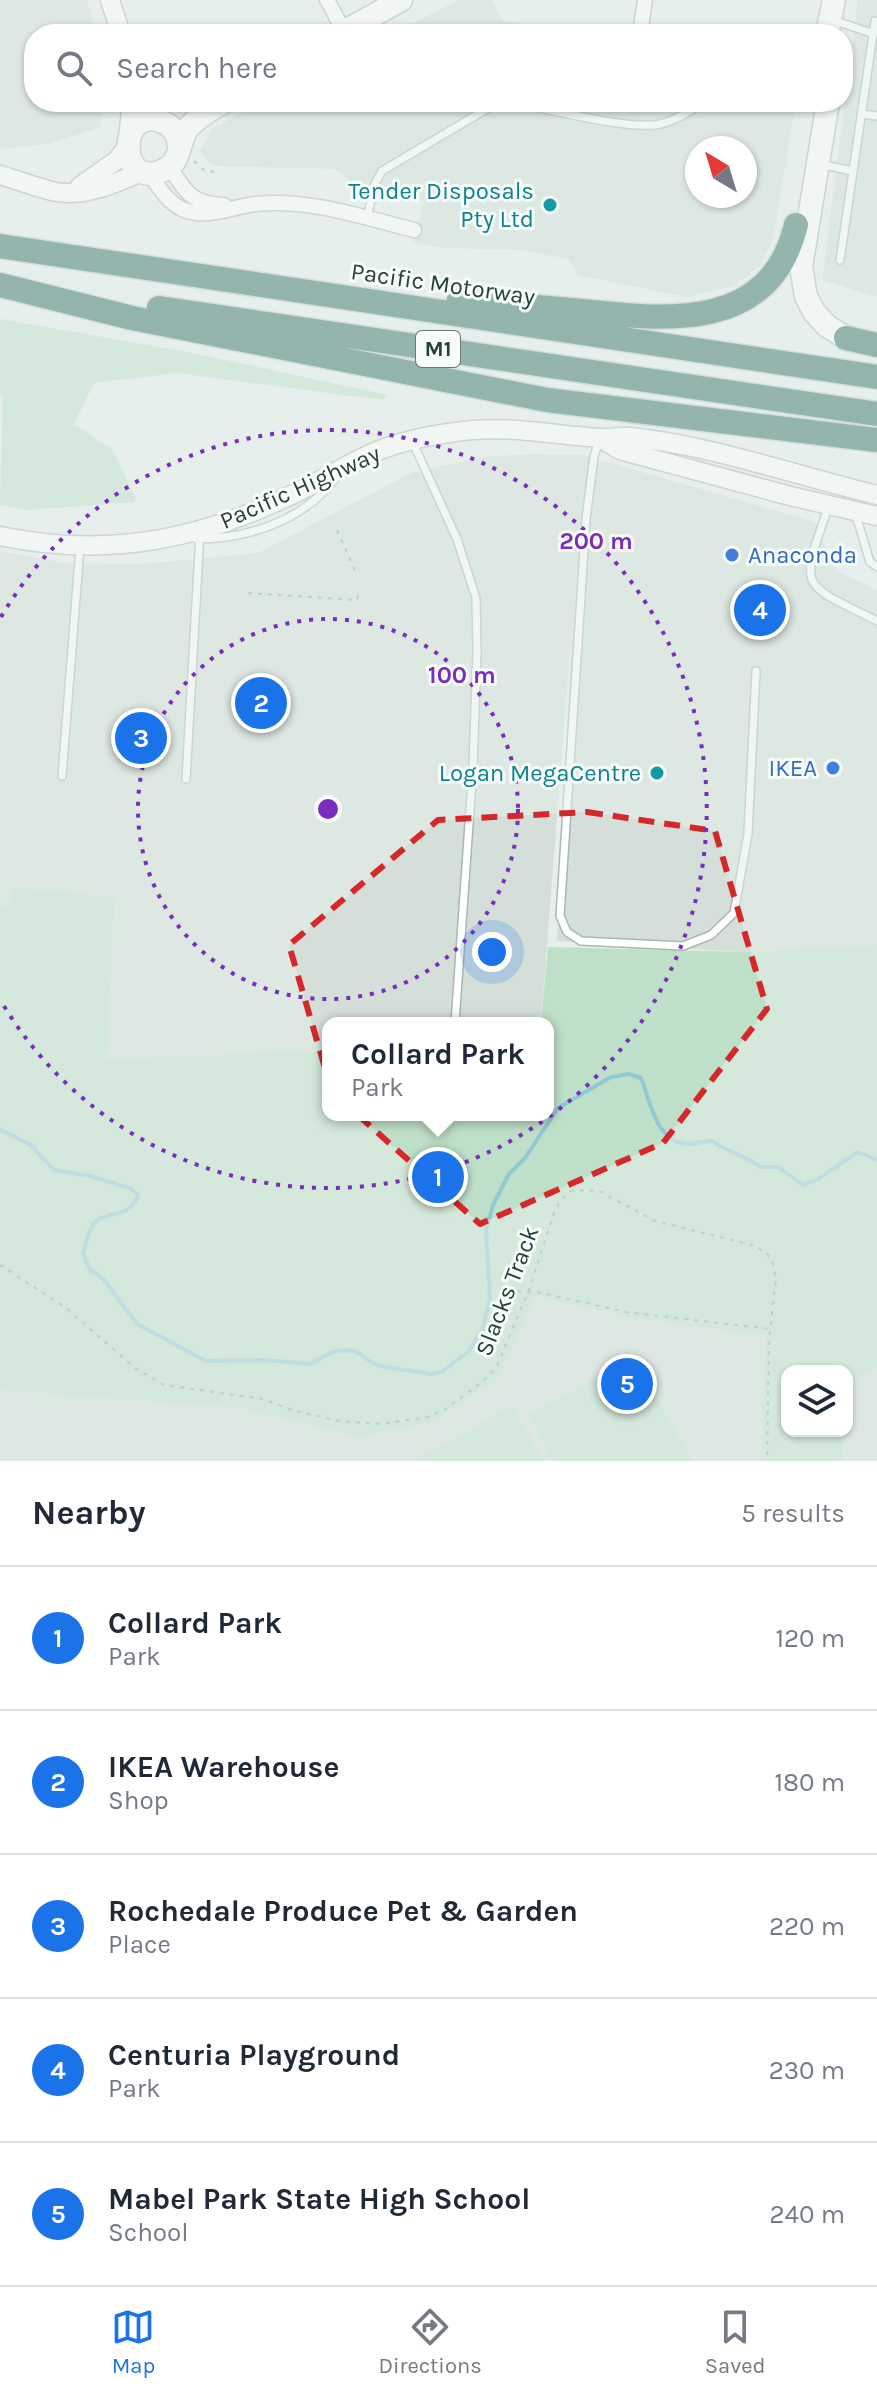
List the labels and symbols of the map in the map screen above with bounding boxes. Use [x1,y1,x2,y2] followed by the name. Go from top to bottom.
[685,136,757,208] north arrow
[348,177,534,233] place label: Tender Disposals Pty Ltd
[541,196,559,214] marker: Tender Disposals Pty Ltd
[349,257,537,311] street label: Pacific Motorway
[416,331,460,367] road number: M1
[216,439,384,535] street label: Pacific Highway
[559,527,633,555] text: 200 m
[748,541,857,569] place label: Anaconda
[723,546,741,564] marker: Anaconda
[734,580,786,640] pin: 4
[428,661,496,689] text: 100 m
[235,673,287,733] pin: 2
[115,708,167,768] pin: 3
[768,754,817,782] place label: IKEA
[439,759,641,787] place label: Logan MegaCentre
[824,759,842,777] marker: IKEA
[648,764,666,782] marker: Logan MegaCentre
[314,795,342,823] centre of rings
[472,932,512,972] your location
[412,1147,464,1207] pin: 1
[469,1222,545,1360] street label: Slacks Track
[601,1354,653,1414] pin: 5

